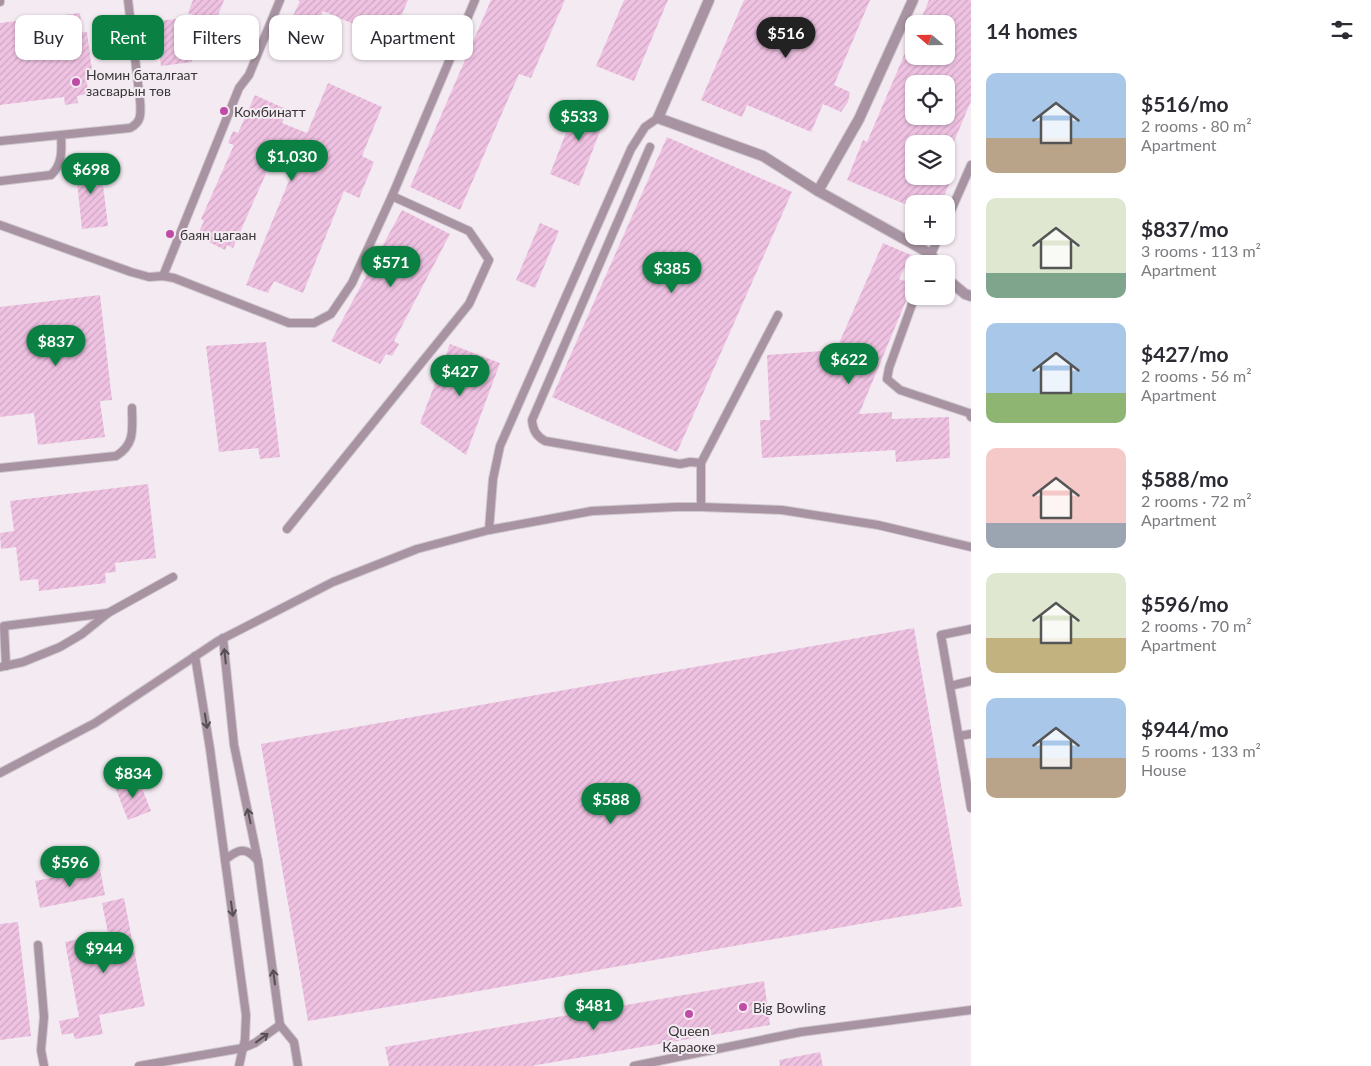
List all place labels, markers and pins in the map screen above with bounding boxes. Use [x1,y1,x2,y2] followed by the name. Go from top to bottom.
[756,17,816,59] pin: $516
[86,66,197,99] place label: Номин баталгаат засварын төв
[70,76,82,88] marker: Номин баталгаат засварын төв
[549,100,609,142] pin: $533
[234,103,306,120] place label: Комбинатт
[218,105,230,117] marker: Комбинатт
[251,140,333,182] pin: $1,030
[61,152,121,195] pin: $698
[180,226,256,243] place label: баян цагаан
[164,228,176,240] marker: баян цагаан
[361,246,421,288] pin: $571
[642,252,702,294] pin: $385
[26,324,86,367] pin: $837
[819,342,879,385] pin: $622
[430,354,490,397] pin: $427
[103,756,163,799] pin: $834
[581,782,641,825] pin: $588
[40,846,100,888] pin: $596
[74,932,134,974] pin: $944
[564,988,624,1031] pin: $481
[753,999,826,1016] place label: Big Bowling
[737,1001,749,1013] marker: Big Bowling
[683,1008,695,1020] marker: Queen Караоке
[662,1022,716,1055] place label: Queen Караоке

